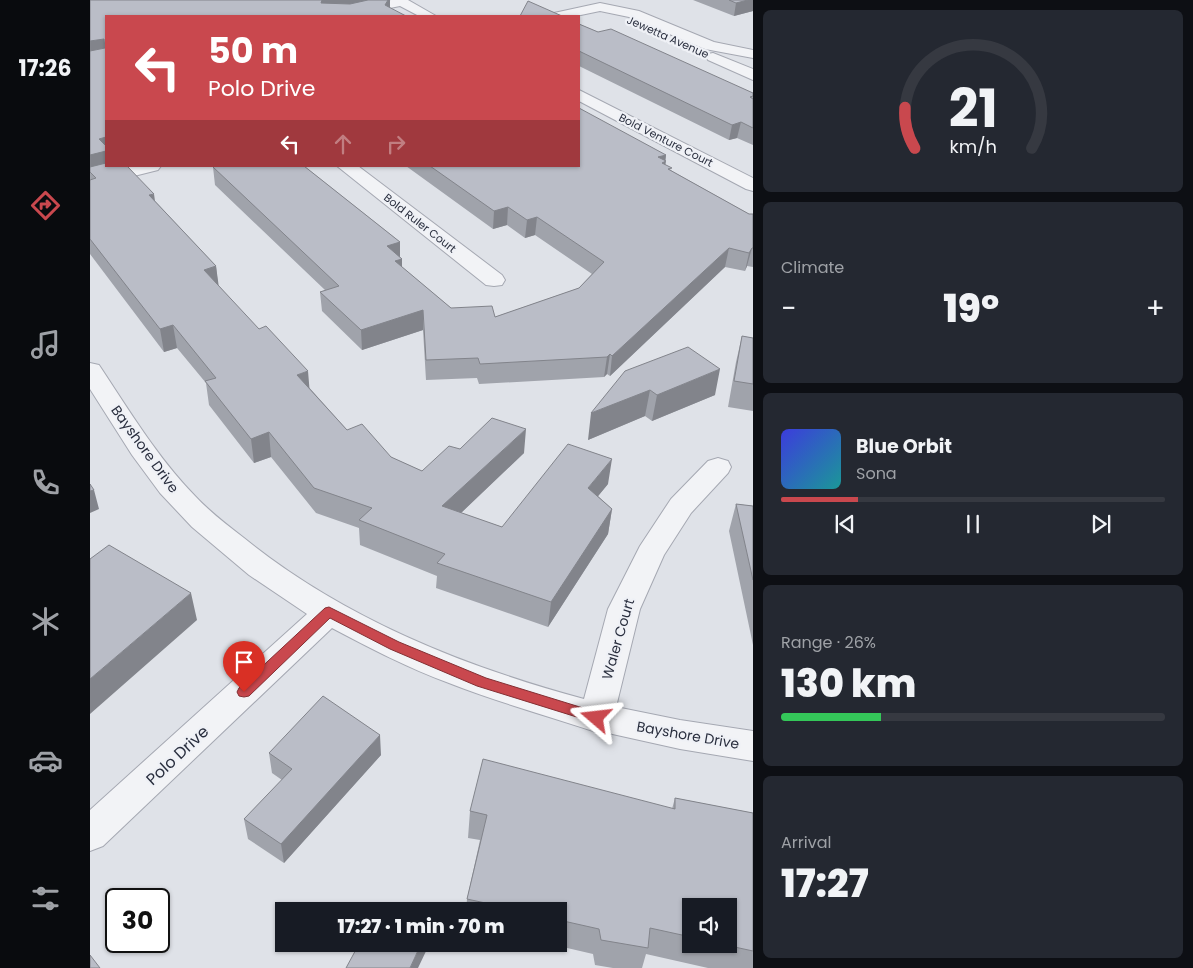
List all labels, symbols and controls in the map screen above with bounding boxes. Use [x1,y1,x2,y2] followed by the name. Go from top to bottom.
[624,12,712,62] street label: Jewetta Avenue
[208,26,298,75] text: 50 m
[125,35,190,100] icon: left
[19,53,71,84] text: 17:26
[948,72,998,145] text: 21
[208,73,315,104] text: Polo Drive
[616,109,716,171] street label: Bold Venture Court
[276,130,304,158] icon: left
[329,130,357,158] icon: ahead
[382,130,410,158] icon: right
[949,134,997,159] text: km/h
[28,188,63,223] icon: directions
[380,190,460,256] street label: Bold Ruler Court
[781,256,844,279] text: Climate
[943,282,999,335] text: 19°
[781,289,796,328] text: −
[1146,289,1165,328] text: +
[28,327,63,362] icon: music
[106,401,184,497] street label: Bayshore Drive
[856,433,952,460] text: Blue Orbit
[856,462,897,485] text: Sona
[28,465,63,500] icon: phone
[831,510,859,538] icon: previous
[959,510,987,538] icon: pause
[1087,510,1115,538] icon: next
[597,596,639,682] street label: Waler Court
[28,604,63,639] icon: climate
[781,631,876,654] text: Range · 26%
[223,641,265,692] pin
[230,648,258,676] icon: arrive
[781,657,916,710] text: 130 km
[569,691,621,743] position arrow
[635,716,741,754] street label: Bayshore Drive
[141,720,214,790] street label: Polo Drive
[28,743,63,778] icon: car
[781,831,831,854] text: Arrival
[781,857,869,910] text: 17:27
[28,881,63,916] icon: filters
[105,888,170,953] speed limit sign: 30
[682,898,737,953] map controls
[682,898,737,953] button: sound
[337,913,505,940] text: 17:27 · 1 min · 70 m

